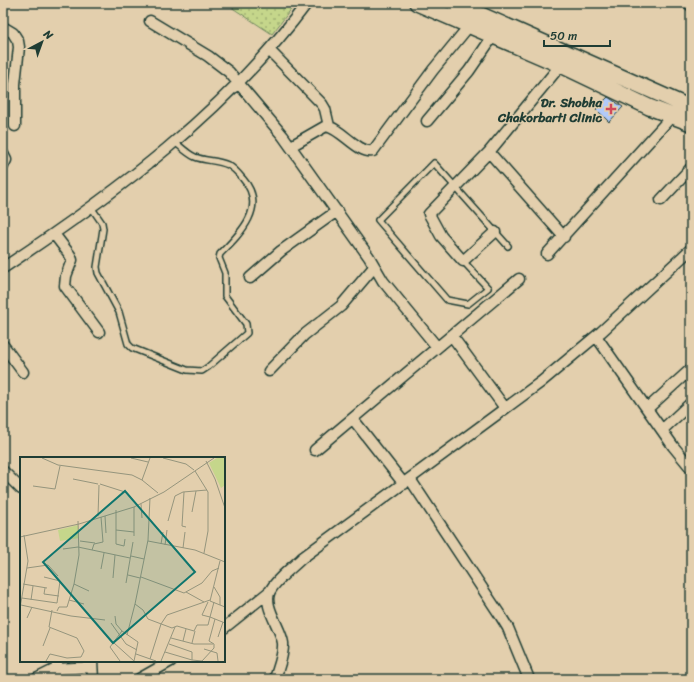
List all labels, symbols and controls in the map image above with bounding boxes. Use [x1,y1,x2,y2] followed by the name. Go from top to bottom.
[22,22,62,62] north arrow
[544,22,610,48] scale bar
[38,25,58,45] text: N
[550,25,577,47] text: 50 m
[497,91,603,129] place label: Dr. Shobha Chakorbarti Clinic
[605,103,617,115] marker: Dr. Shobha Chakorbarti Clinic
[20,457,225,662] inset map

